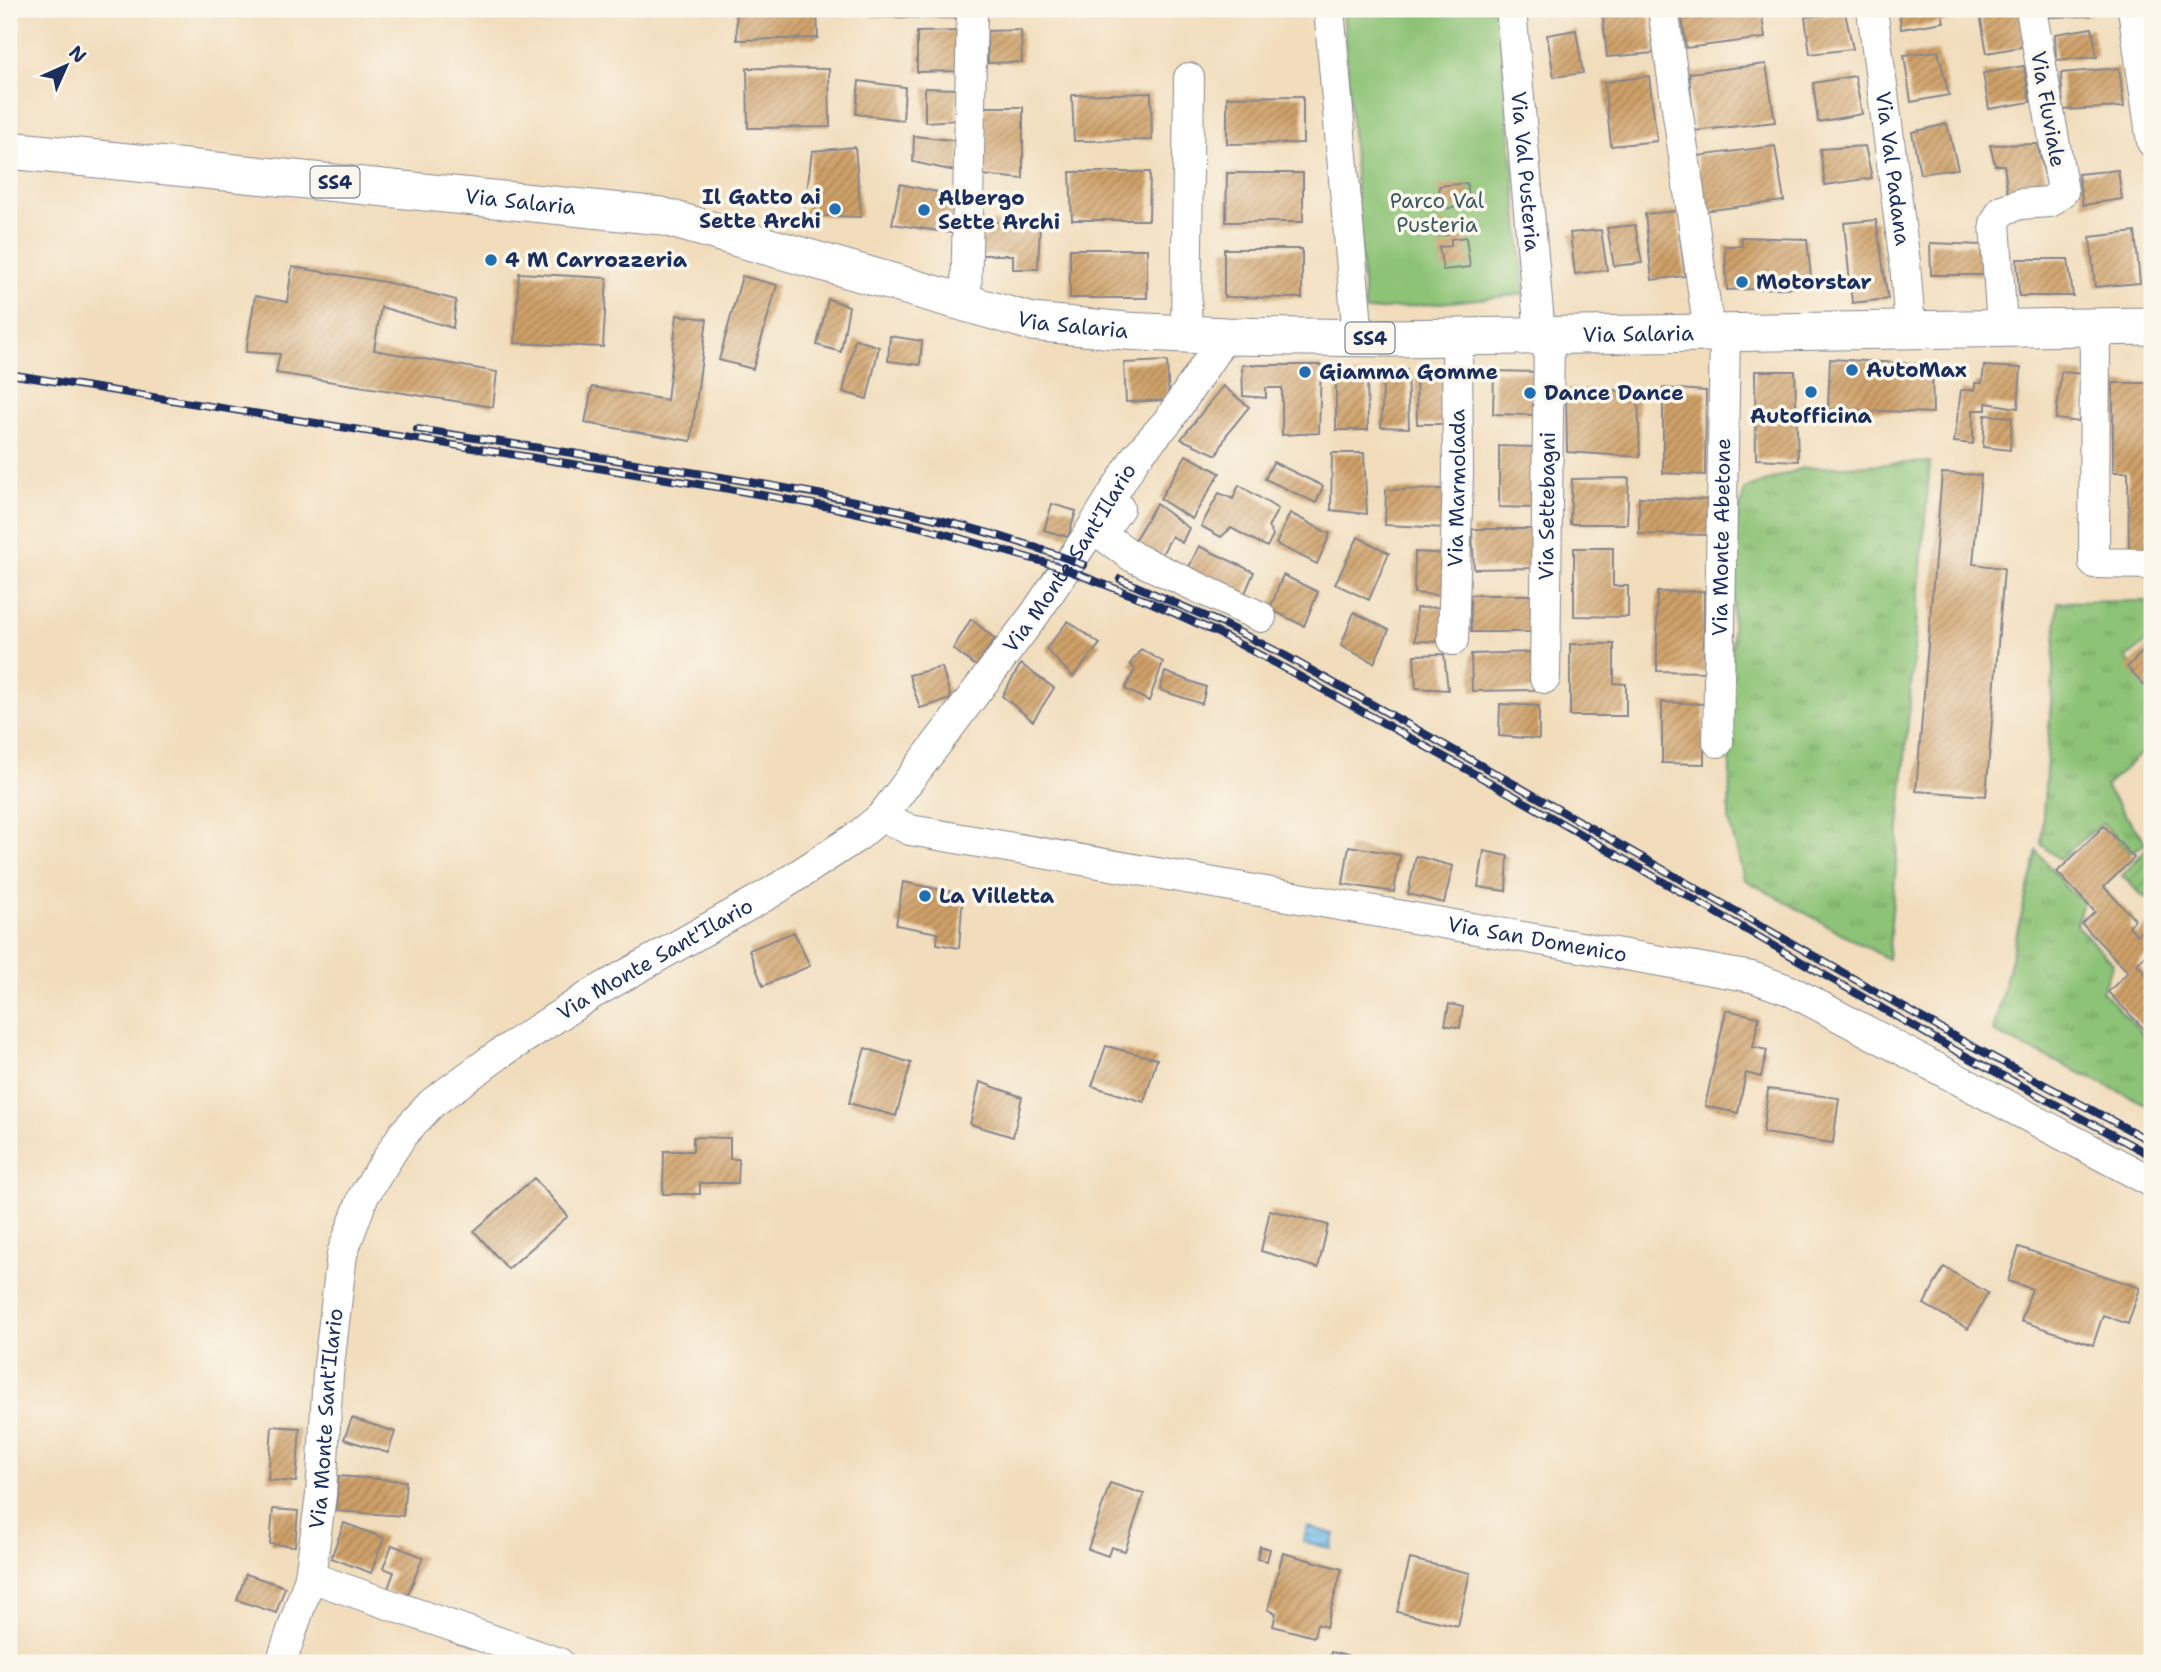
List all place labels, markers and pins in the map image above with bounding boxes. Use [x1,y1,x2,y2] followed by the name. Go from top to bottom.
[699,183,821,235] place label: Il Gatto ai Sette Archi
[938,184,1060,236] place label: Albergo Sette Archi
[827,201,843,217] marker: Il Gatto ai Sette Archi
[916,202,932,218] marker: Albergo Sette Archi
[505,246,688,274] place label: 4 M Carrozzeria
[483,252,499,268] marker: 4 M Carrozzeria
[1756,268,1872,296] place label: Motorstar
[1734,274,1750,290] marker: Motorstar
[1866,356,1967,384] place label: AutoMax
[1319,358,1498,386] place label: Giamma Gomme
[1844,362,1860,378] marker: AutoMax
[1297,364,1313,380] marker: Giamma Gomme
[1544,379,1684,407] place label: Dance Dance
[1803,384,1819,400] marker: Autofficina
[1522,385,1538,401] marker: Dance Dance
[1750,402,1873,430] place label: Autofficina
[939,882,1055,910] place label: La Villetta
[917,888,933,904] marker: La Villetta

